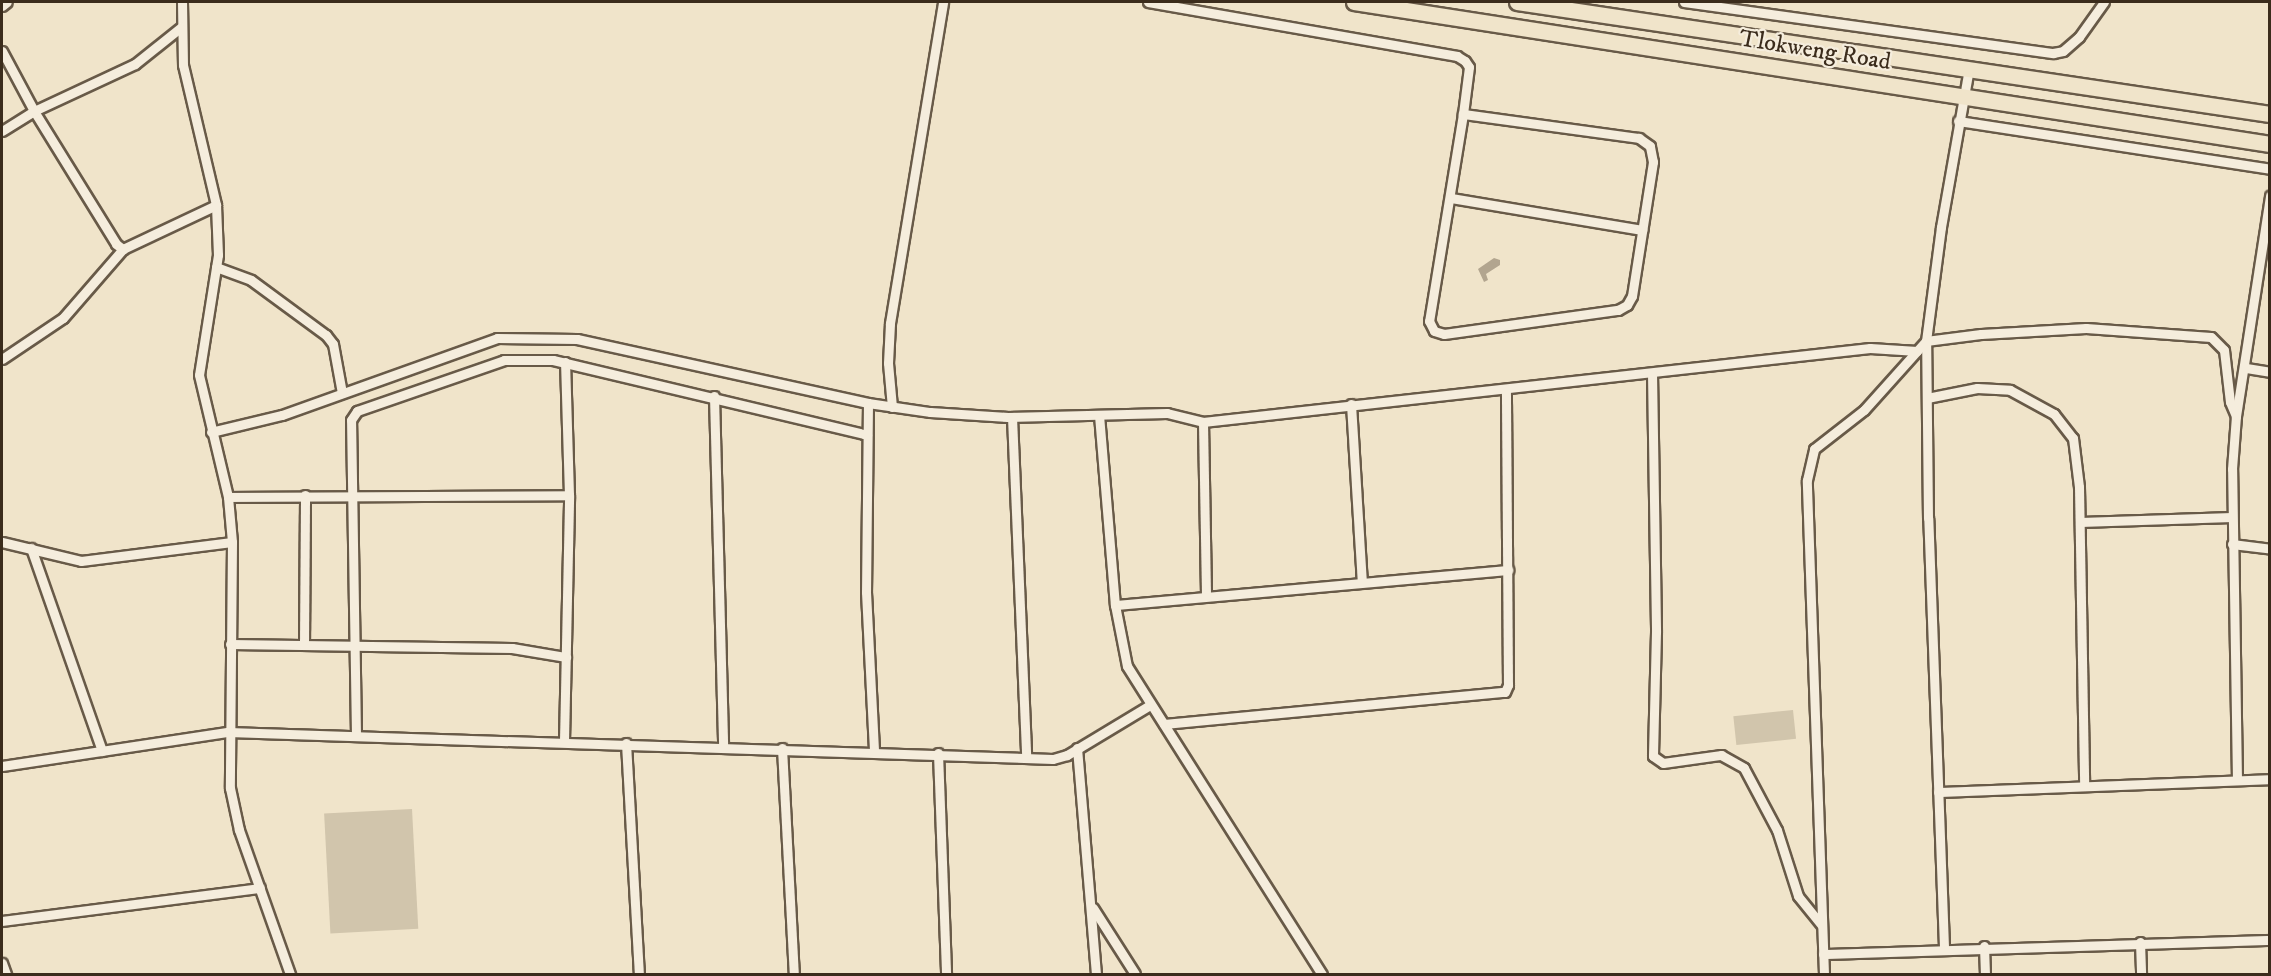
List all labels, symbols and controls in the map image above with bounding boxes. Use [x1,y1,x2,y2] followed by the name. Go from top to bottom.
[1737,25,1893,77] street label: Tlokweng Road

